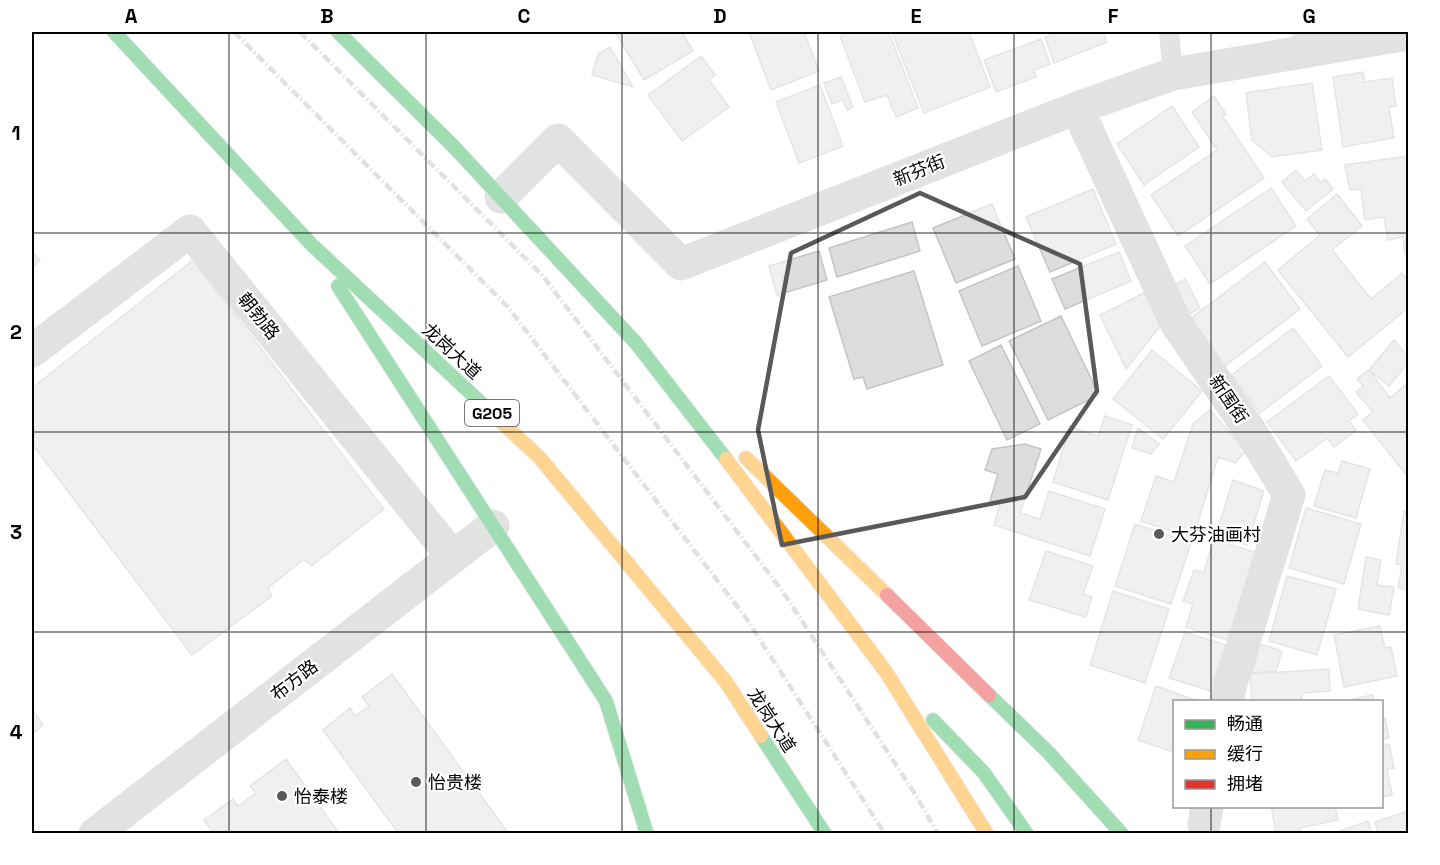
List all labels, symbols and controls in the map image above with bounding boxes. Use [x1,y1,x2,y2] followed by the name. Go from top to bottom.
[125,3,138,29] text: A
[320,3,334,29] text: B
[518,3,531,29] text: C
[713,3,727,29] text: D
[910,3,922,29] text: E
[1108,3,1119,29] text: F
[1302,3,1316,29] text: G
[11,120,21,146] text: 1
[890,149,948,191] street label: 新芬街
[233,288,285,344] street label: 朝勃路
[418,318,486,384] street label: 龙岗大道
[10,319,22,345] text: 2
[1204,370,1254,428] street label: 新围街
[465,400,519,426] road number: G205
[10,519,22,545] text: 3
[1171,523,1261,546] place label: 大芬油画村
[1152,527,1166,541] marker: 大芬油画村
[266,654,322,706] street label: 布方路
[743,684,801,756] street label: 龙岗大道
[1173,700,1383,808] legend
[1227,712,1263,735] text: 畅通
[10,719,23,745] text: 4
[1227,742,1263,765] text: 缓行
[428,771,482,794] place label: 怡贵楼
[1227,772,1263,795] text: 拥堵
[409,775,423,789] marker: 怡贵楼
[294,785,348,808] place label: 怡泰楼
[275,789,289,803] marker: 怡泰楼

